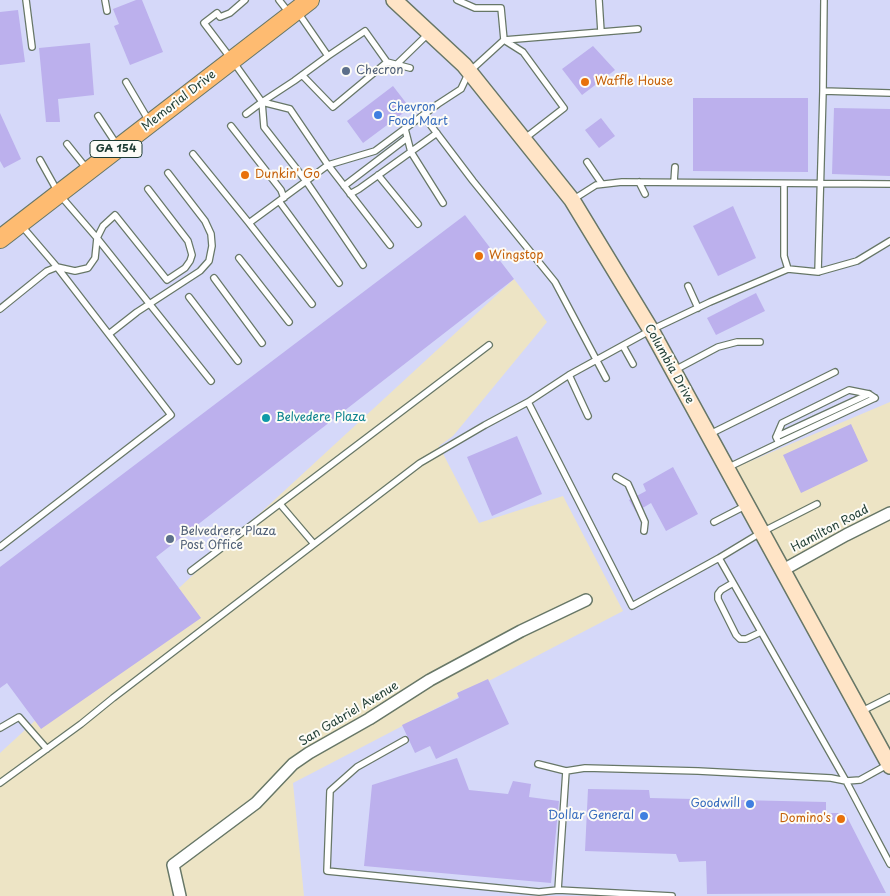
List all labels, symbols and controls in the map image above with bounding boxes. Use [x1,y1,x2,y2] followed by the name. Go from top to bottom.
[356,64,403,78] place label: Checron
[340,65,352,77] marker: Checron
[139,68,219,134] street label: Memorial Drive
[595,75,673,89] place label: Waffle House
[579,76,591,88] marker: Waffle House
[388,101,448,129] place label: Chevron Food Mart
[372,109,384,121] marker: Chevron Food Mart
[90,140,142,158] road number: GA 154
[255,168,320,182] place label: Dunkin' Go
[239,169,251,181] marker: Dunkin' Go
[489,249,543,263] place label: Wingstop
[473,250,485,262] marker: Wingstop
[641,322,697,406] street label: Columbia Drive
[276,411,366,425] place label: Belvedere Plaza
[260,412,272,424] marker: Belvedere Plaza
[789,503,871,555] street label: Hamilton Road
[180,525,276,553] place label: Belvedrere Plaza Post Office
[164,533,176,545] marker: Belvedrere Plaza Post Office
[297,679,401,749] street label: San Gabriel Avenue
[690,797,740,811] place label: Goodwill
[744,798,756,810] marker: Goodwill
[548,809,634,823] place label: Dollar General
[638,810,650,822] marker: Dollar General
[779,812,831,826] place label: Domino's
[835,813,847,825] marker: Domino's

